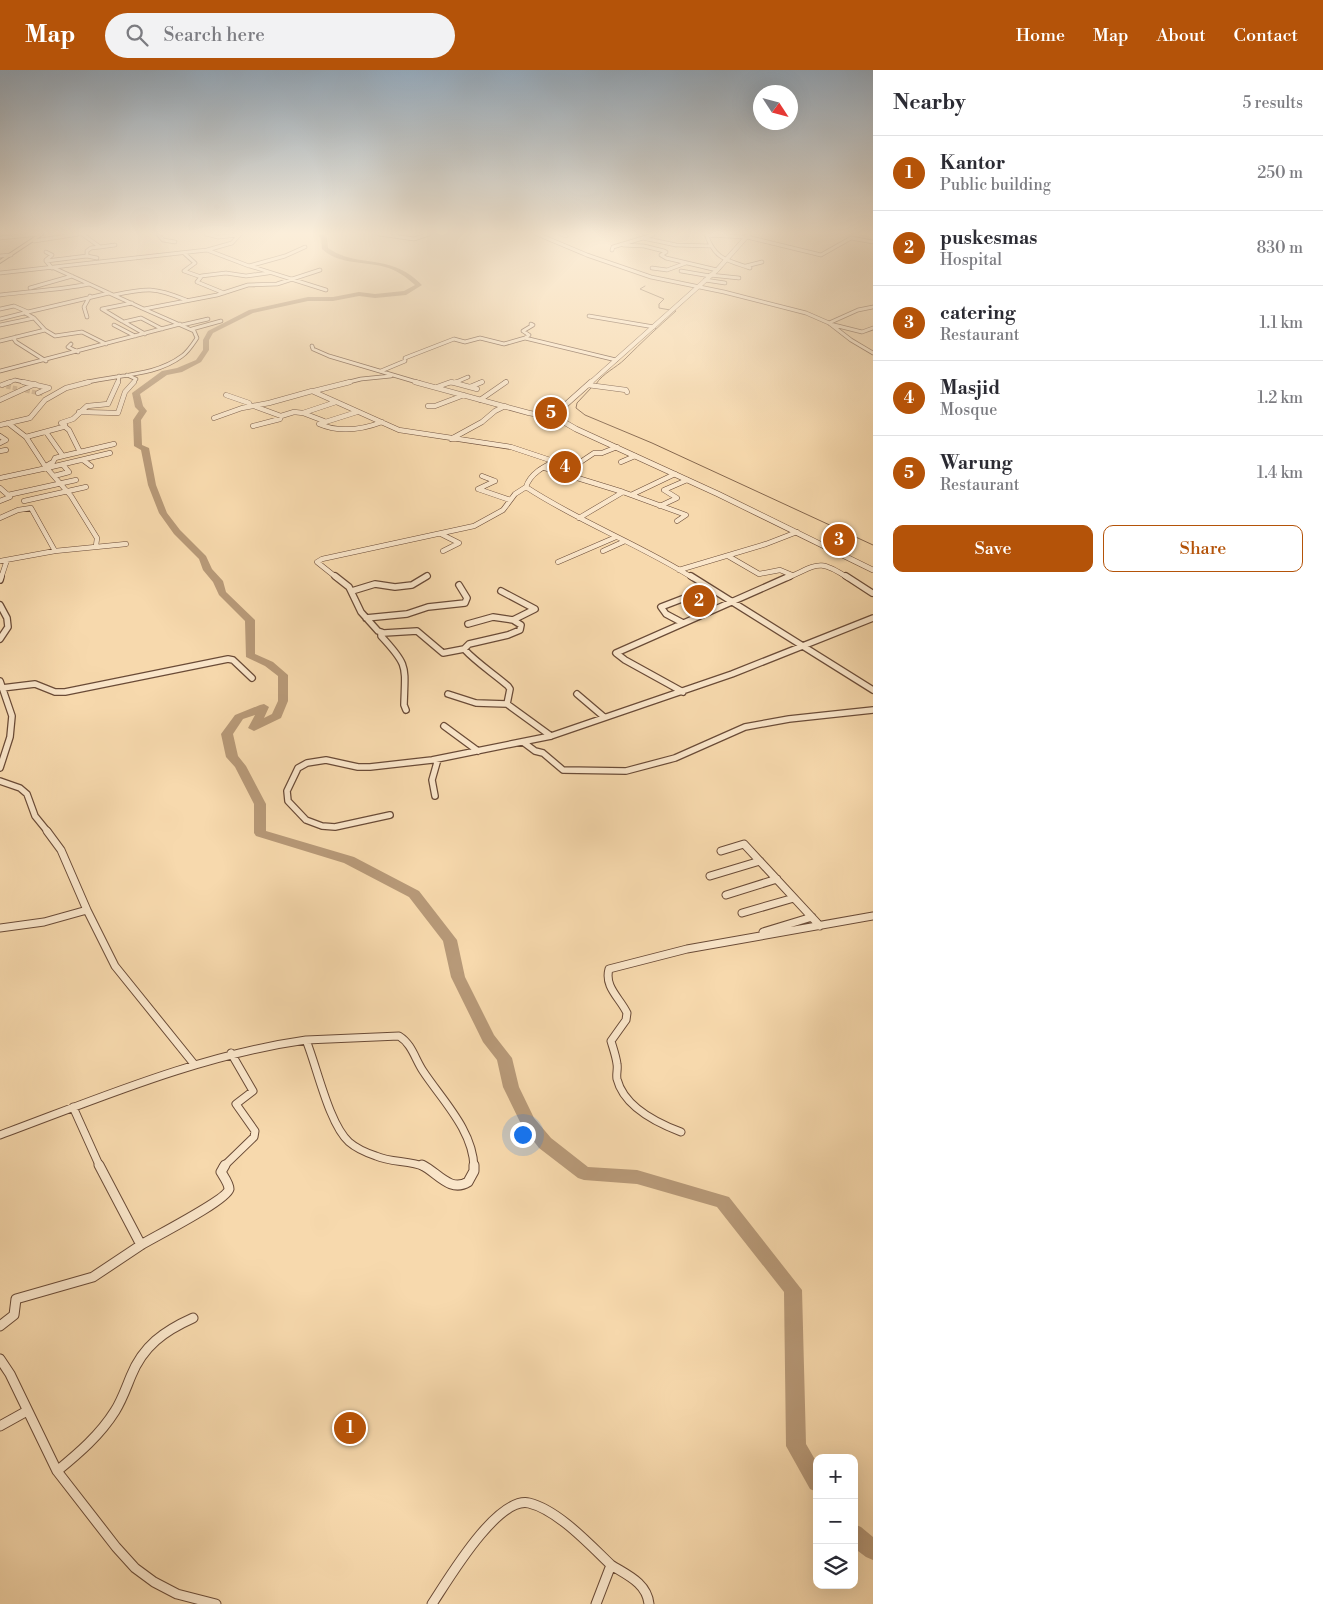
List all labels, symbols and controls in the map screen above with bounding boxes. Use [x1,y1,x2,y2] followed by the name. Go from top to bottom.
[105,13,455,58] search box
[25,20,75,50] text: Map
[123,21,151,49] icon: search
[163,23,265,47] text: Search here
[1016,24,1065,47] text: Home
[1093,24,1129,47] text: Map
[1157,24,1206,47] text: About
[1234,24,1298,47] text: Contact
[753,85,798,130] north arrow
[893,90,966,116] text: Nearby
[1242,93,1303,113] text: 5 results
[940,151,1005,175] text: Kantor
[905,163,913,183] text: 1
[1257,163,1303,183] text: 250 m
[940,175,1051,195] text: Public building
[940,226,1037,250] text: puskesmas
[904,238,914,258] text: 2
[1256,238,1303,258] text: 830 m
[940,250,1002,270] text: Hospital
[940,301,1015,325] text: catering
[904,313,914,333] text: 3
[1259,313,1303,333] text: 1.1 km
[940,325,1019,345] text: Restaurant
[940,376,1000,400] text: Masjid
[904,388,914,408] text: 4
[1257,388,1303,408] text: 1.2 km
[535,394,567,432] pin: 5
[940,400,997,420] text: Mosque
[549,448,581,486] pin: 4
[940,451,1012,475] text: Warung
[904,463,914,483] text: 5
[1257,463,1303,483] text: 1.4 km
[940,475,1019,495] text: Restaurant
[823,521,855,559] pin: 3
[893,525,1093,572] button: Save
[1103,525,1303,572] button: Share
[683,582,715,620] pin: 2
[510,1122,536,1148] your location
[334,1409,366,1447] pin: 1
[813,1454,858,1589] map controls
[813,1454,858,1499] button: +
[813,1499,858,1544] button: −
[813,1544,858,1589] button: layers

